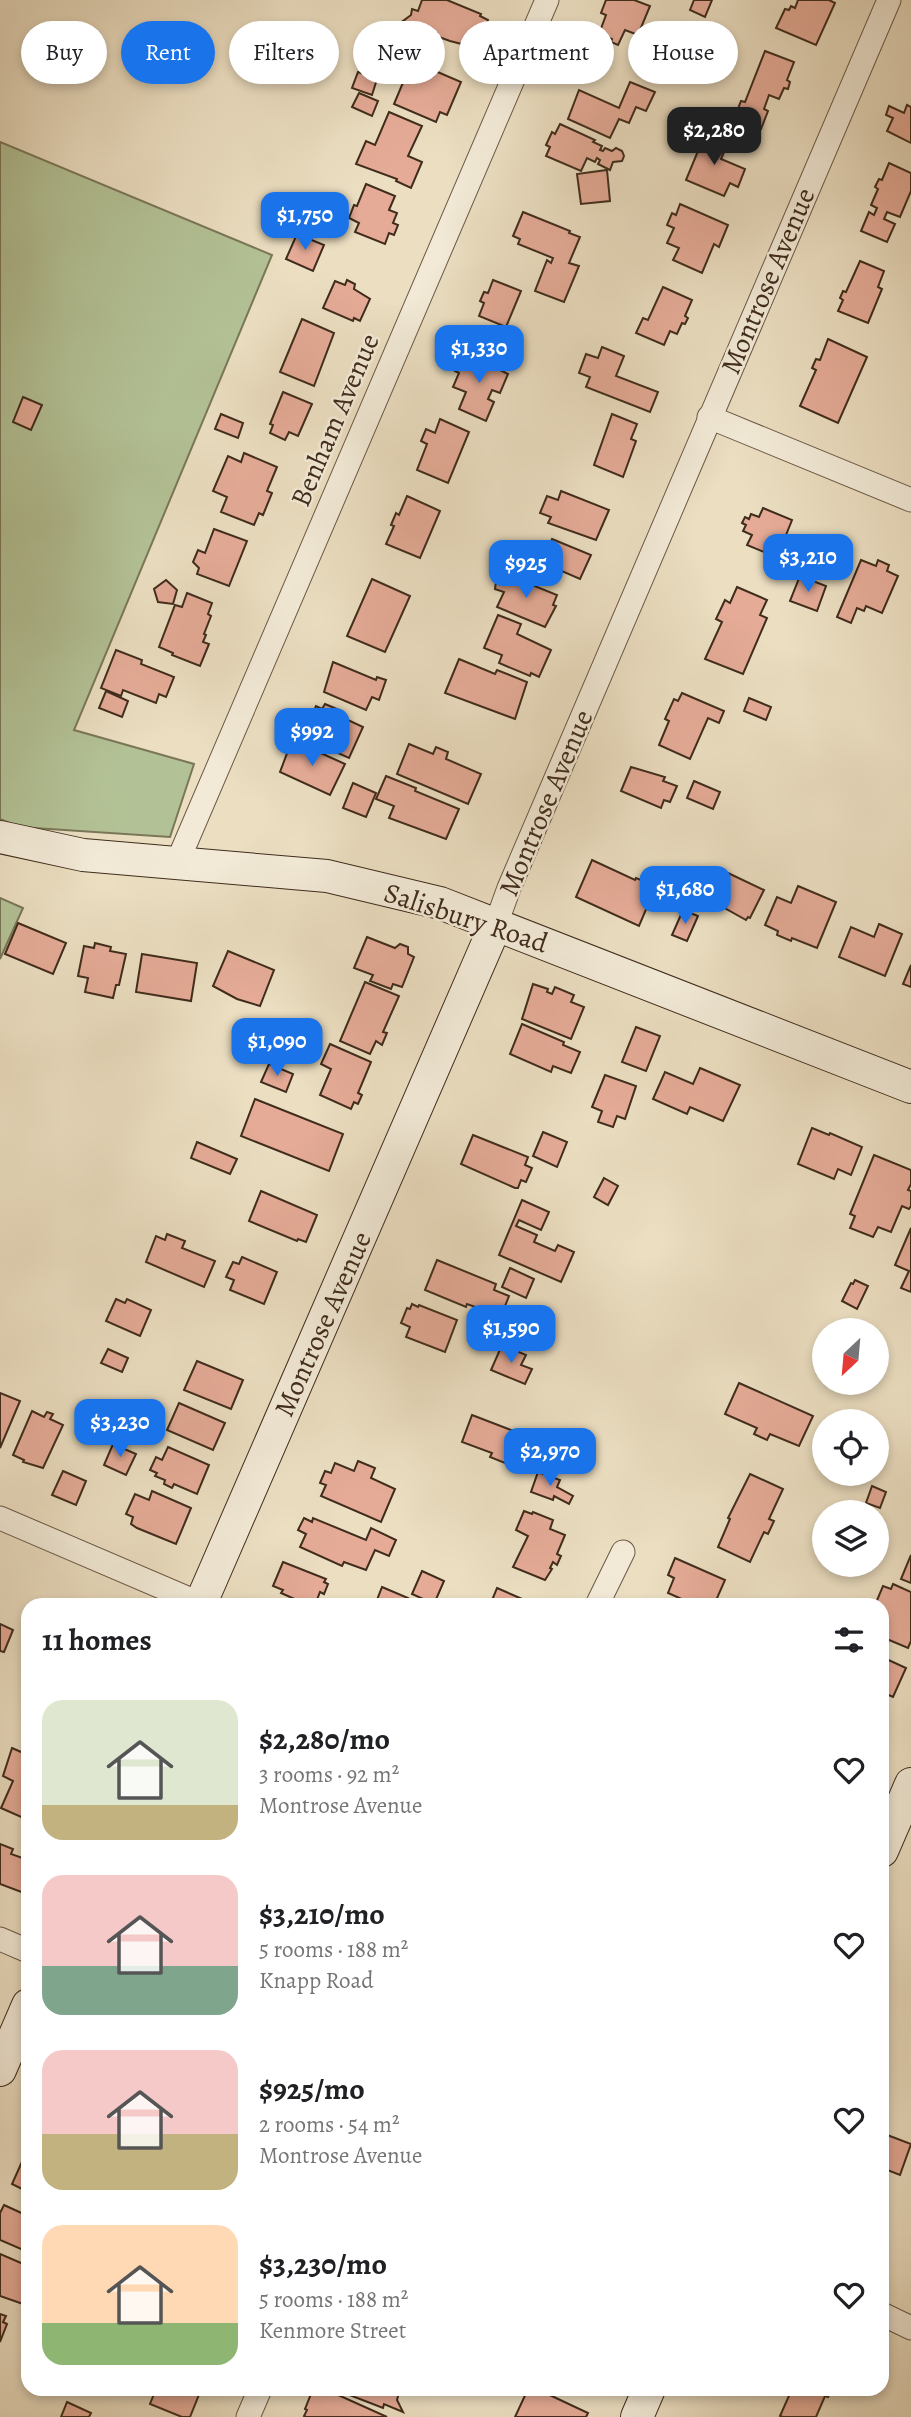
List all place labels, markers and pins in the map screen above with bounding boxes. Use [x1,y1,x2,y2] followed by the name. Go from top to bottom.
[657,108,771,167] pin: $2,280
[248,192,362,252] pin: $1,750
[422,326,536,385] pin: $1,330
[751,534,865,594] pin: $3,210
[485,540,567,600] pin: $925
[271,708,353,768] pin: $992
[628,866,742,926] pin: $1,680
[220,1018,334,1078] pin: $1,090
[454,1306,568,1365] pin: $1,590
[63,1400,177,1459] pin: $3,230
[493,1428,607,1488] pin: $2,970

